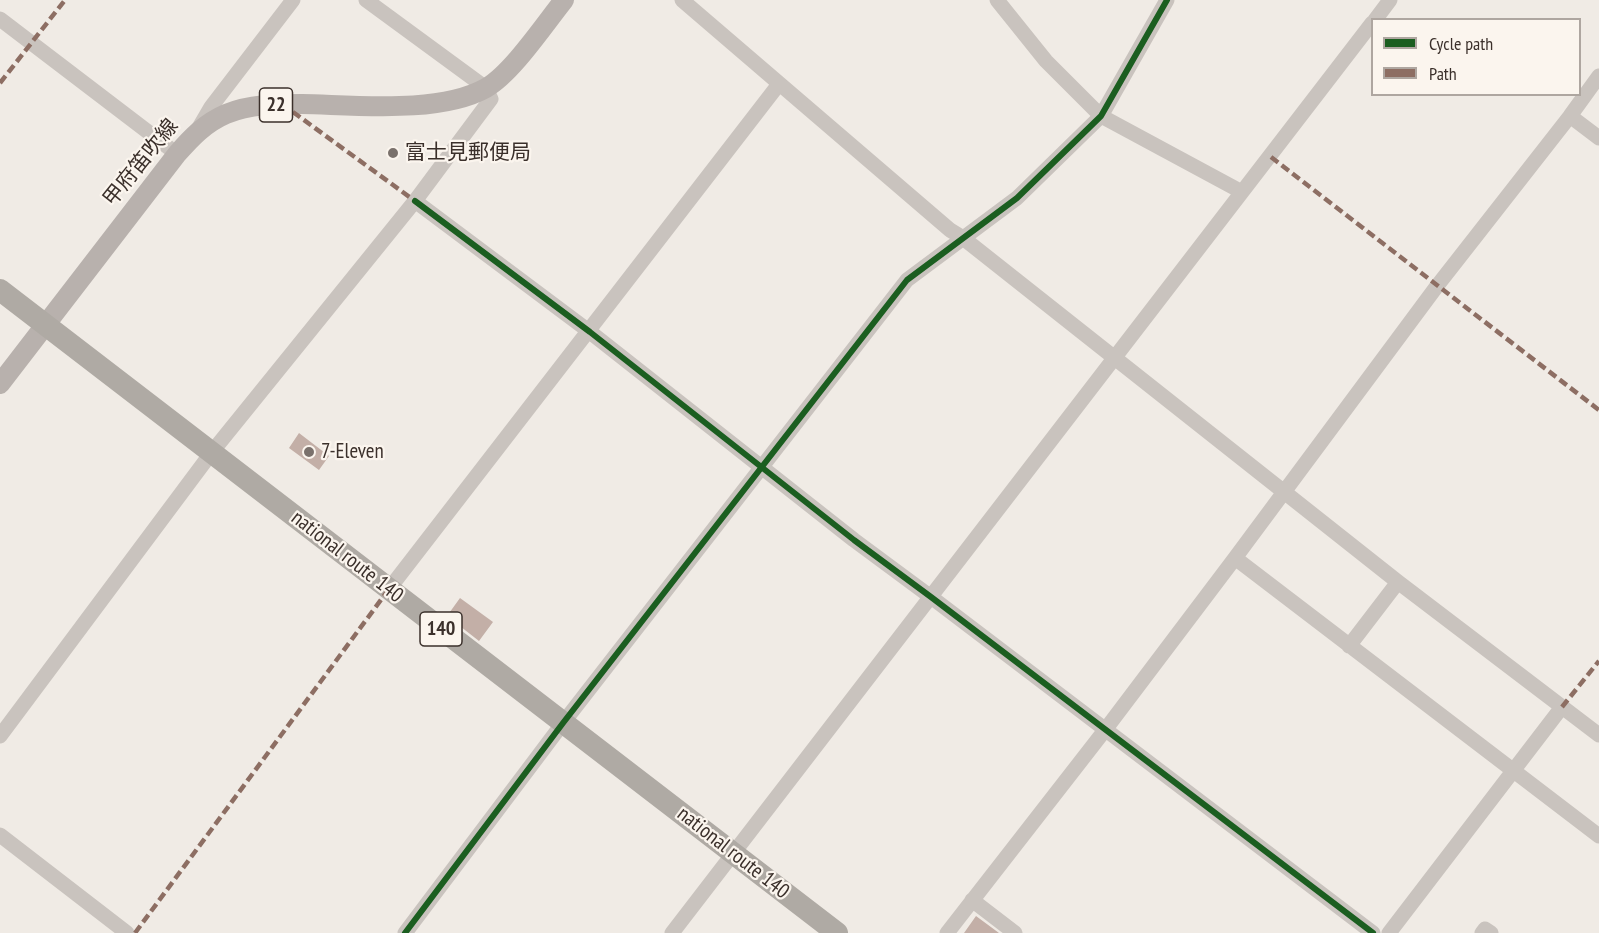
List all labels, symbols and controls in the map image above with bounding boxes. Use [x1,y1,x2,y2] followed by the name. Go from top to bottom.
[1371,18,1581,96] legend
[1429,32,1493,55] text: Cycle path
[1429,62,1457,85] text: Path
[260,88,292,122] road number: 22
[98,114,184,212] street label: 甲府笛吹線
[405,140,531,166] place label: 富士見郵便局
[386,146,400,160] marker: 富士見郵便局
[321,439,384,465] place label: 7-Eleven
[302,445,316,459] marker: 7-Eleven
[286,506,408,608] street label: national route 140
[420,612,462,646] road number: 140
[672,802,794,904] street label: national route 140

